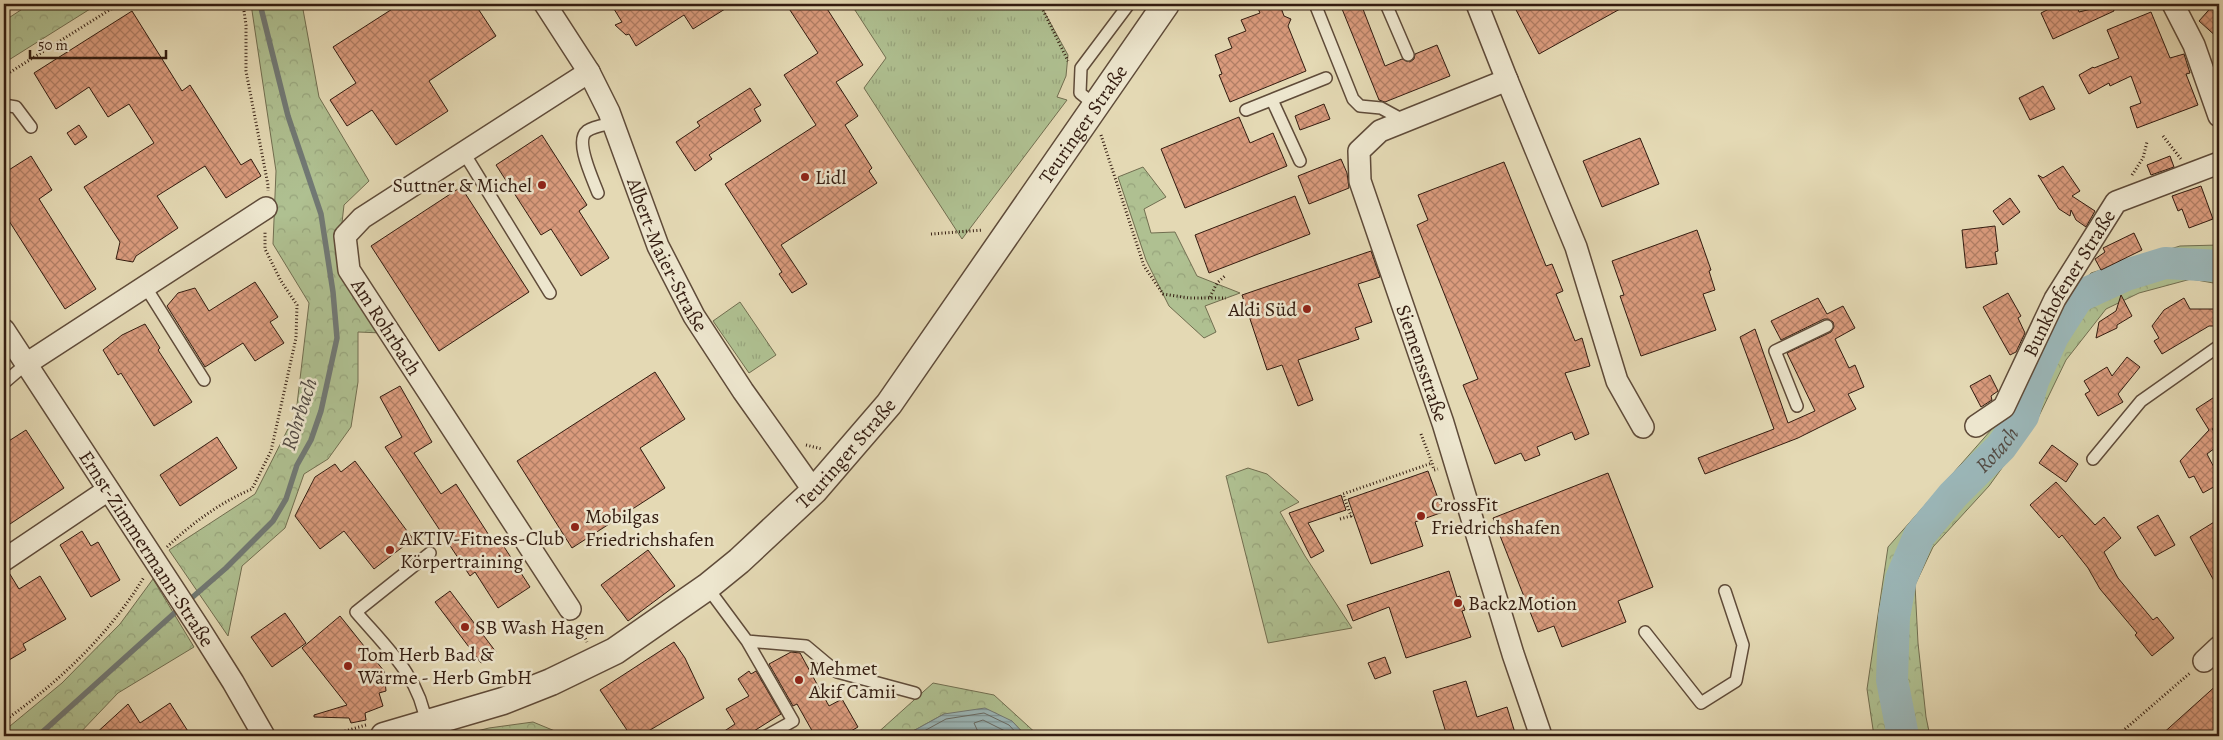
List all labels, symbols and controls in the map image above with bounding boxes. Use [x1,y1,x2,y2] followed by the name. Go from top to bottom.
[30,28,166,60] scale bar
[38,35,68,55] text: 50 m
[1032,59,1134,189] street label: Teuringer Straße
[815,164,847,191] place label: Lidl
[799,171,811,183] marker: Lidl
[393,172,532,199] place label: Suttner & Michel
[620,173,714,337] street label: Albert-Maier-Straße
[536,179,548,191] marker: Suttner & Michel
[2016,204,2122,361] street label: Bunkhofener Straße
[344,272,428,381] street label: Am Rohrbach
[1227,296,1297,323] place label: Aldi Süd
[1390,301,1455,425] street label: Siemensstraße
[1301,303,1313,315] marker: Aldi Süd
[274,374,324,454] water label: Rohrbach
[790,392,902,515] street label: Teuringer Straße
[1969,421,2025,479] water label: Rotach
[73,445,221,652] street label: Ernst-Zimmermann-Straße
[1431,491,1561,541] place label: CrossFit Friedrichshafen
[585,503,715,553] place label: Mobilgas Friedrichshafen
[1415,510,1427,522] marker: CrossFit Friedrichshafen
[569,521,581,533] marker: Mobilgas Friedrichshafen
[399,525,564,575] place label: AKTIV-Fitness-Club Körpertraining
[384,544,396,556] marker: AKTIV-Fitness-Club Körpertraining
[1468,590,1577,617] place label: Back2Motion
[1452,597,1464,609] marker: Back2Motion
[475,614,605,641] place label: SB Wash Hagen
[459,621,471,633] marker: SB Wash Hagen
[357,641,532,691] place label: Tom Herb Bad & Wärme - Herb GmbH
[808,655,896,705] place label: Mehmet Akif Camii
[342,660,354,672] marker: Tom Herb Bad & Wärme - Herb GmbH
[793,674,805,686] marker: Mehmet Akif Camii

